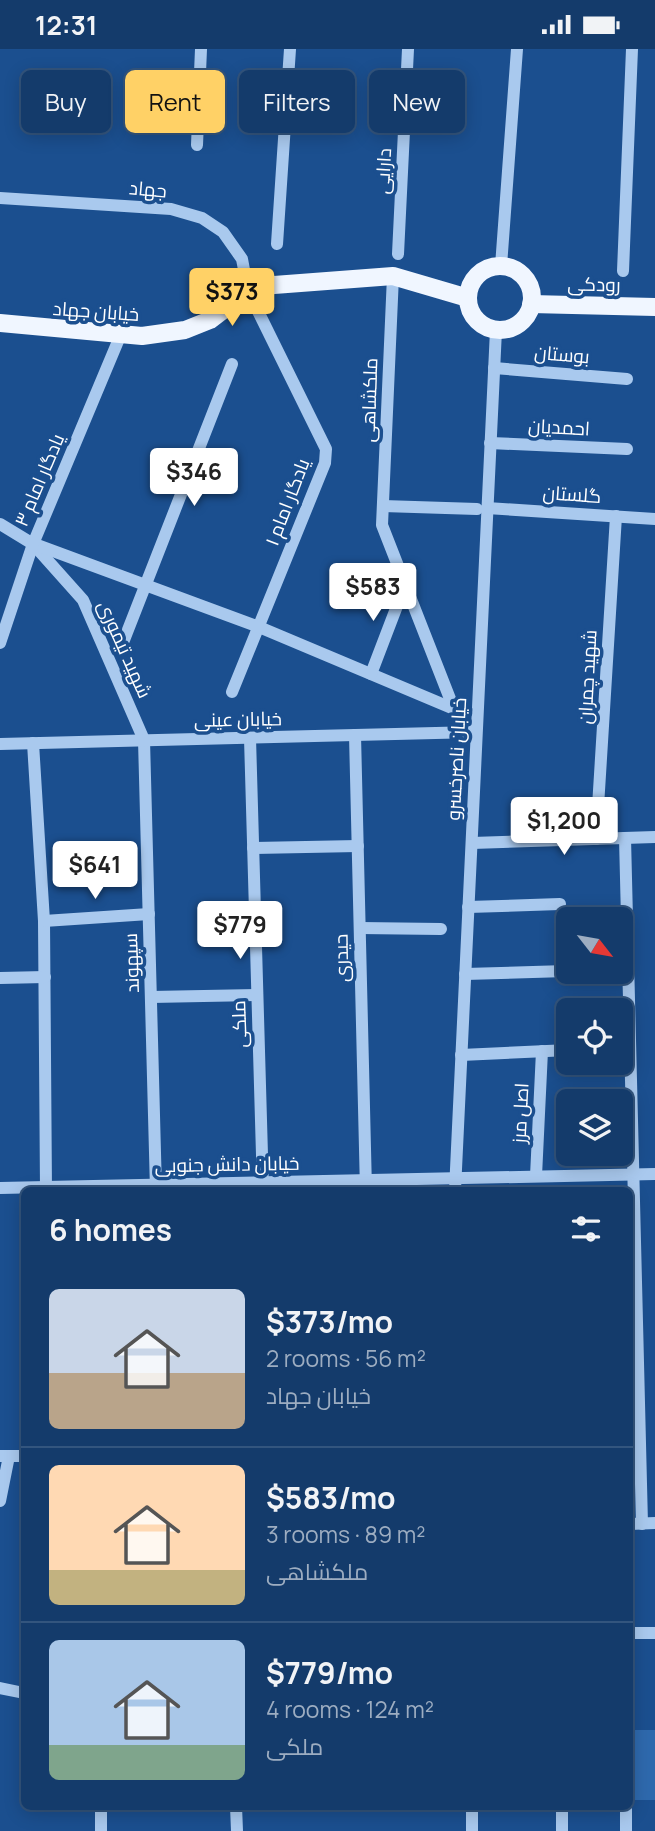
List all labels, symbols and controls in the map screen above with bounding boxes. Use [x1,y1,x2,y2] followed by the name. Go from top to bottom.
[35,7,97,43] text: 12:31
[21,70,111,133] chip: Buy
[125,70,225,133] chip: Rent
[239,70,355,133] chip: Filters
[369,70,465,133] chip: New
[369,147,397,195] street label: دارایی
[128,174,168,204] street label: جهاد
[191,268,273,328] pin: $373
[567,271,621,297] street label: رودکی
[205,275,259,307] text: $373
[52,295,140,327] street label: خیابان جهاد
[533,339,591,369] street label: بوستان
[355,357,383,443] street label: ملکشاهی
[527,412,591,442] street label: احمدیان
[8,430,71,531] street label: یادگار امام ۳
[153,449,235,508] pin: $346
[166,455,222,487] text: $346
[258,455,316,550] street label: یادگار امام ۱
[542,479,602,509] street label: گلستان
[332,563,414,623] pin: $583
[345,570,401,602] text: $583
[92,596,158,702] street label: شهید تیموری
[572,629,602,725] street label: شهید چمران
[440,697,472,821] street label: خیابان ناصرخسرو
[194,705,282,733] street label: خیابان عینی
[507,797,621,857] pin: $1,200
[527,804,601,836] text: $1,200
[54,841,136,901] pin: $641
[69,848,121,880] text: $641
[199,901,281,961] pin: $779
[556,907,634,983] north arrow
[556,907,633,1166] map controls
[213,908,267,940] text: $779
[117,933,145,993] street label: سپهوند
[328,934,354,982] street label: حیدری
[556,998,633,1075] button: locate
[225,1000,253,1048] street label: ملکی
[505,1082,535,1145] street label: اصل مرز
[556,1089,633,1166] button: layers
[154,1150,300,1178] street label: خیابان دانش جنوبی
[49,1209,172,1250] text: 6 homes
[567,1210,605,1248] icon: filters
[266,1301,393,1342] text: $373/mo
[105,1317,189,1401] icon: home
[266,1342,426,1374] text: 2 rooms · 56 m²
[266,1379,371,1411] text: خیابان جهاد
[266,1477,396,1518] text: $583/mo
[105,1493,189,1577] icon: home
[266,1518,426,1550] text: 3 rooms · 89 m²
[266,1555,368,1587] text: ملکشاهی
[266,1652,393,1693] text: $779/mo
[105,1668,189,1752] icon: home
[266,1693,434,1725] text: 4 rooms · 124 m²
[266,1730,323,1762] text: ملکی

